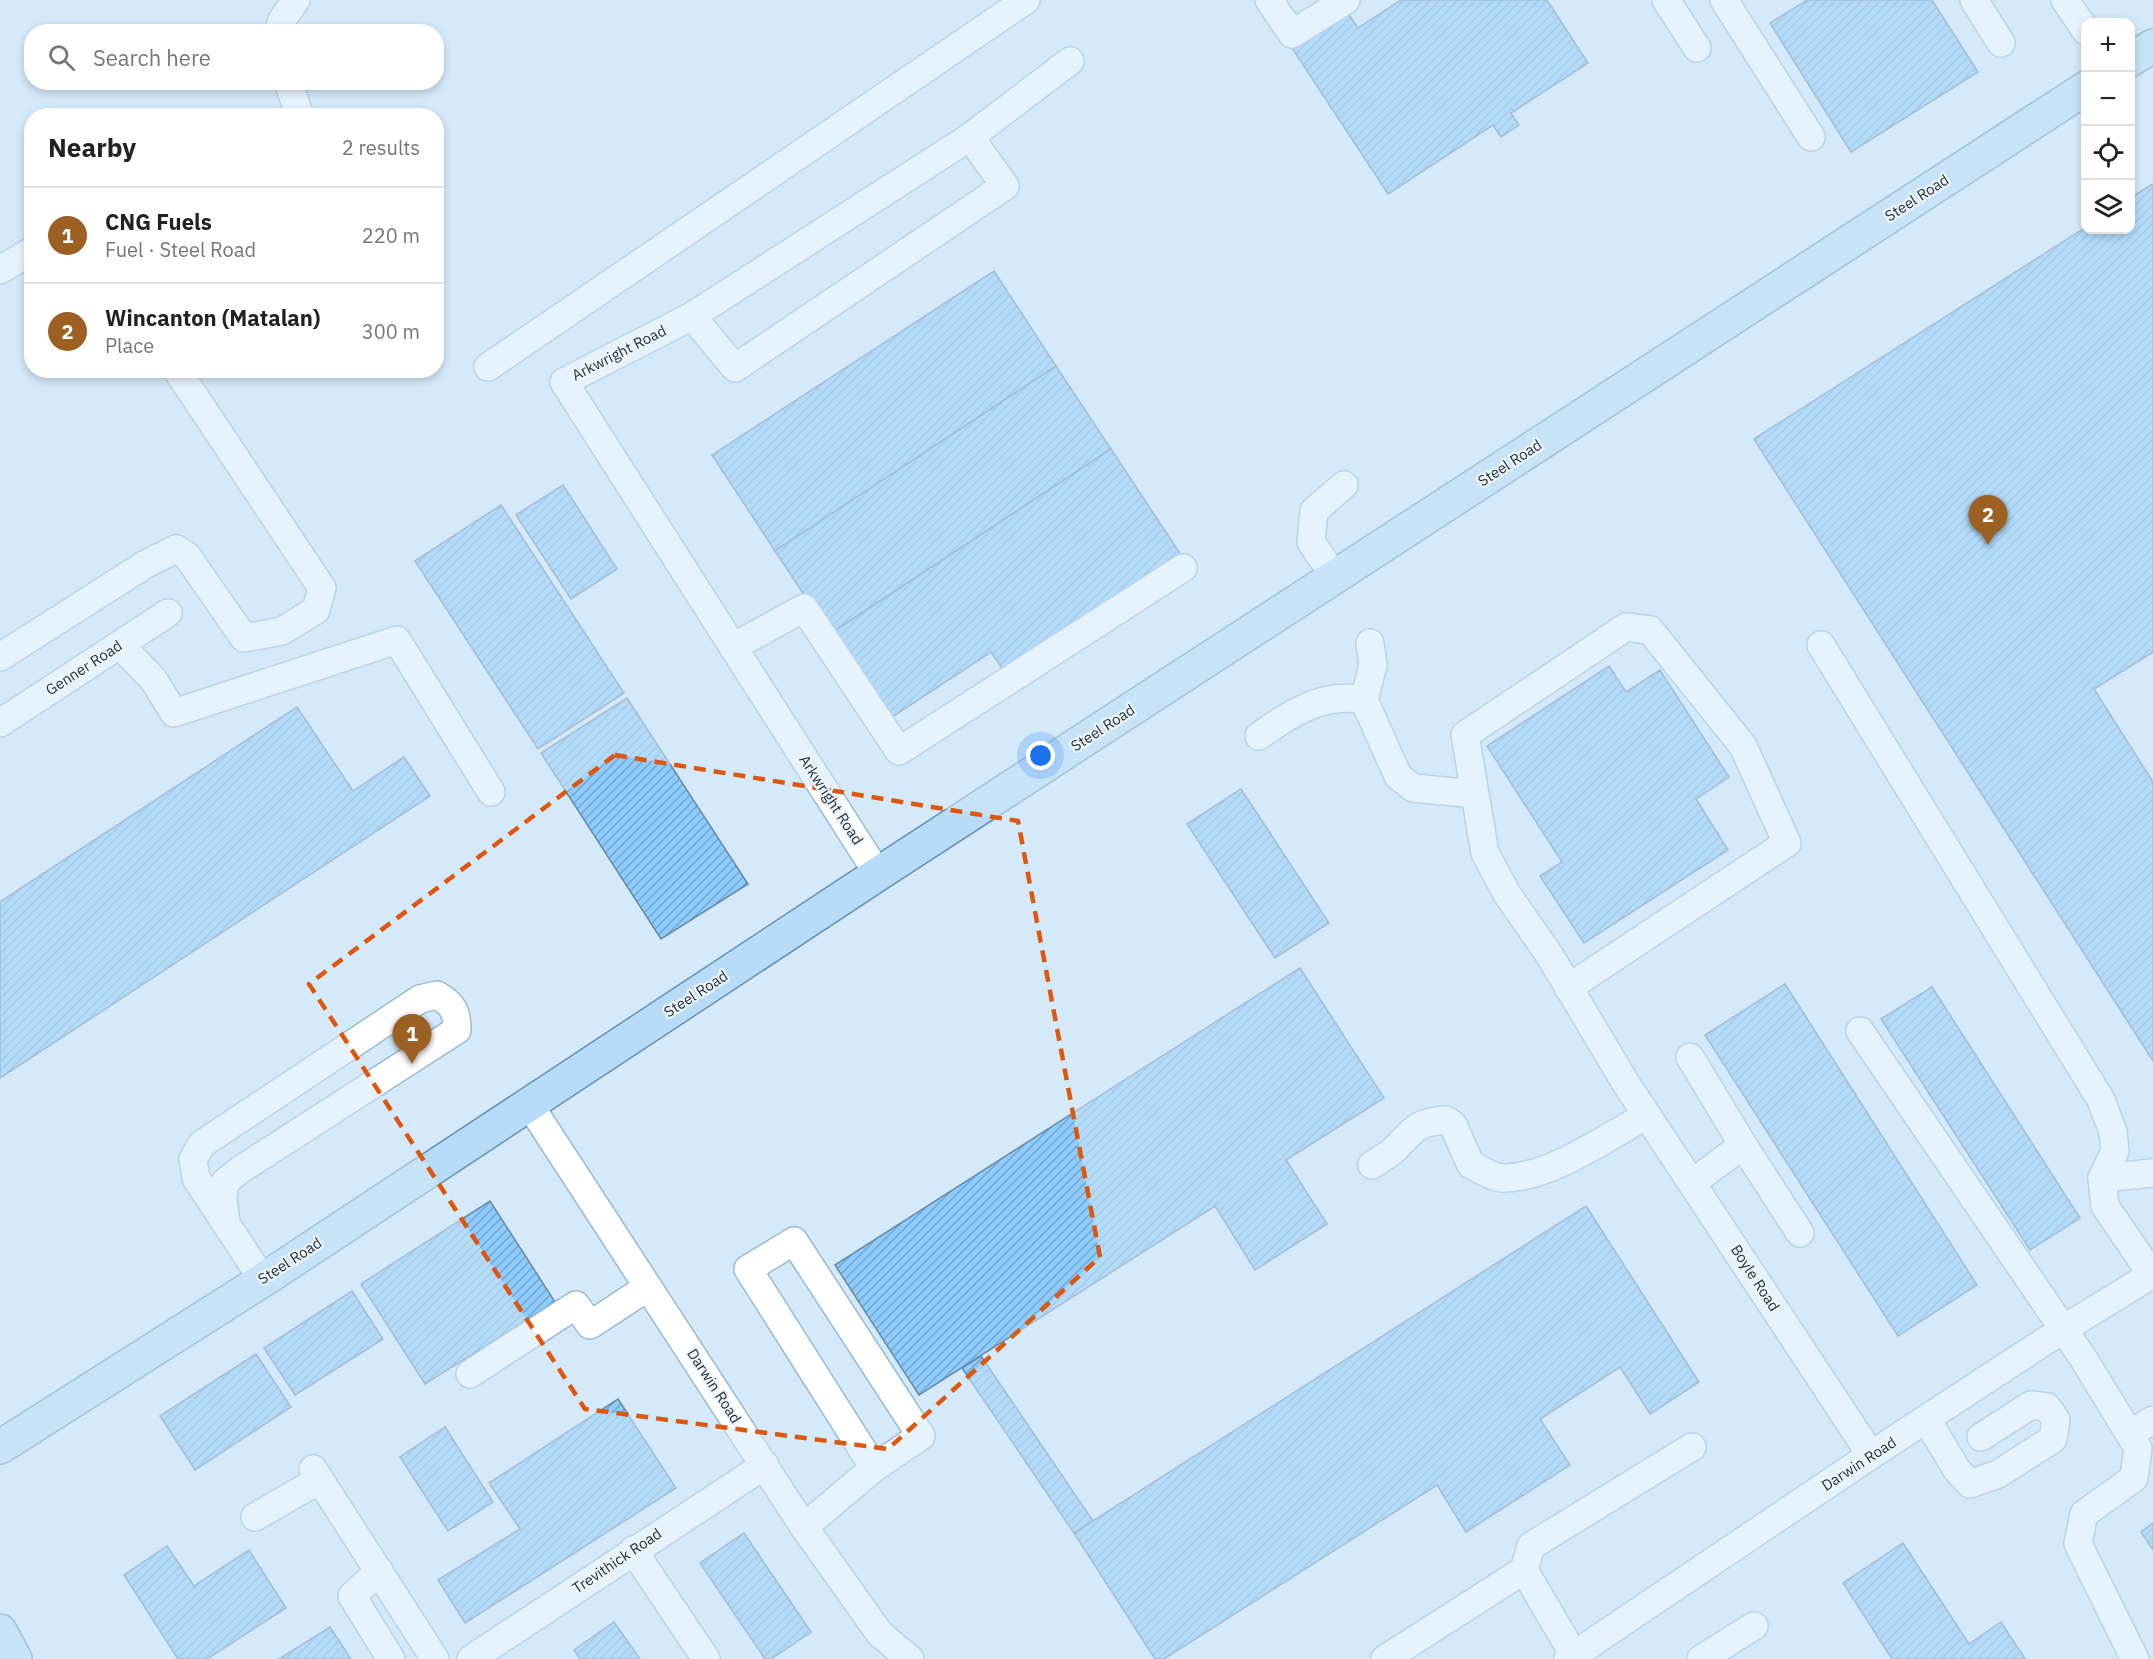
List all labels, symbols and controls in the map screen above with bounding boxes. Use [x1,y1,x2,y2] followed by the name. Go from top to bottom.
[2081,18,2135,234] map controls
[2081,18,2135,72] button: +
[24,24,444,90] search box
[45,41,78,74] icon: search
[93,43,211,72] text: Search here
[2081,72,2135,126] button: −
[2081,126,2135,180] button: locate
[48,130,136,164] text: Nearby
[342,134,420,161] text: 2 results
[1881,170,1952,225] street label: Steel Road
[2081,180,2135,234] button: layers
[105,207,212,236] text: CNG Fuels
[62,222,74,249] text: 1
[362,222,420,249] text: 220 m
[105,236,256,263] text: Fuel · Steel Road
[105,303,320,332] text: Wincanton (Matalan)
[62,318,74,345] text: 2
[362,318,420,345] text: 300 m
[568,321,669,385] street label: Arkwright Road
[105,332,154,359] text: Place
[1474,435,1545,490] street label: Steel Road
[1968,496,2008,545] pin: 2
[42,636,126,699] street label: Genner Road
[1067,700,1138,755] street label: Steel Road
[1026,741,1055,770] your location
[795,751,868,848] street label: Arkwright Road
[660,966,731,1021] street label: Steel Road
[392,1014,432,1064] pin: 1
[254,1233,325,1288] street label: Steel Road
[1727,1241,1784,1315] street label: Boyle Road
[683,1345,746,1427] street label: Darwin Road
[1818,1432,1900,1495] street label: Darwin Road
[568,1524,665,1597] street label: Trevithick Road

